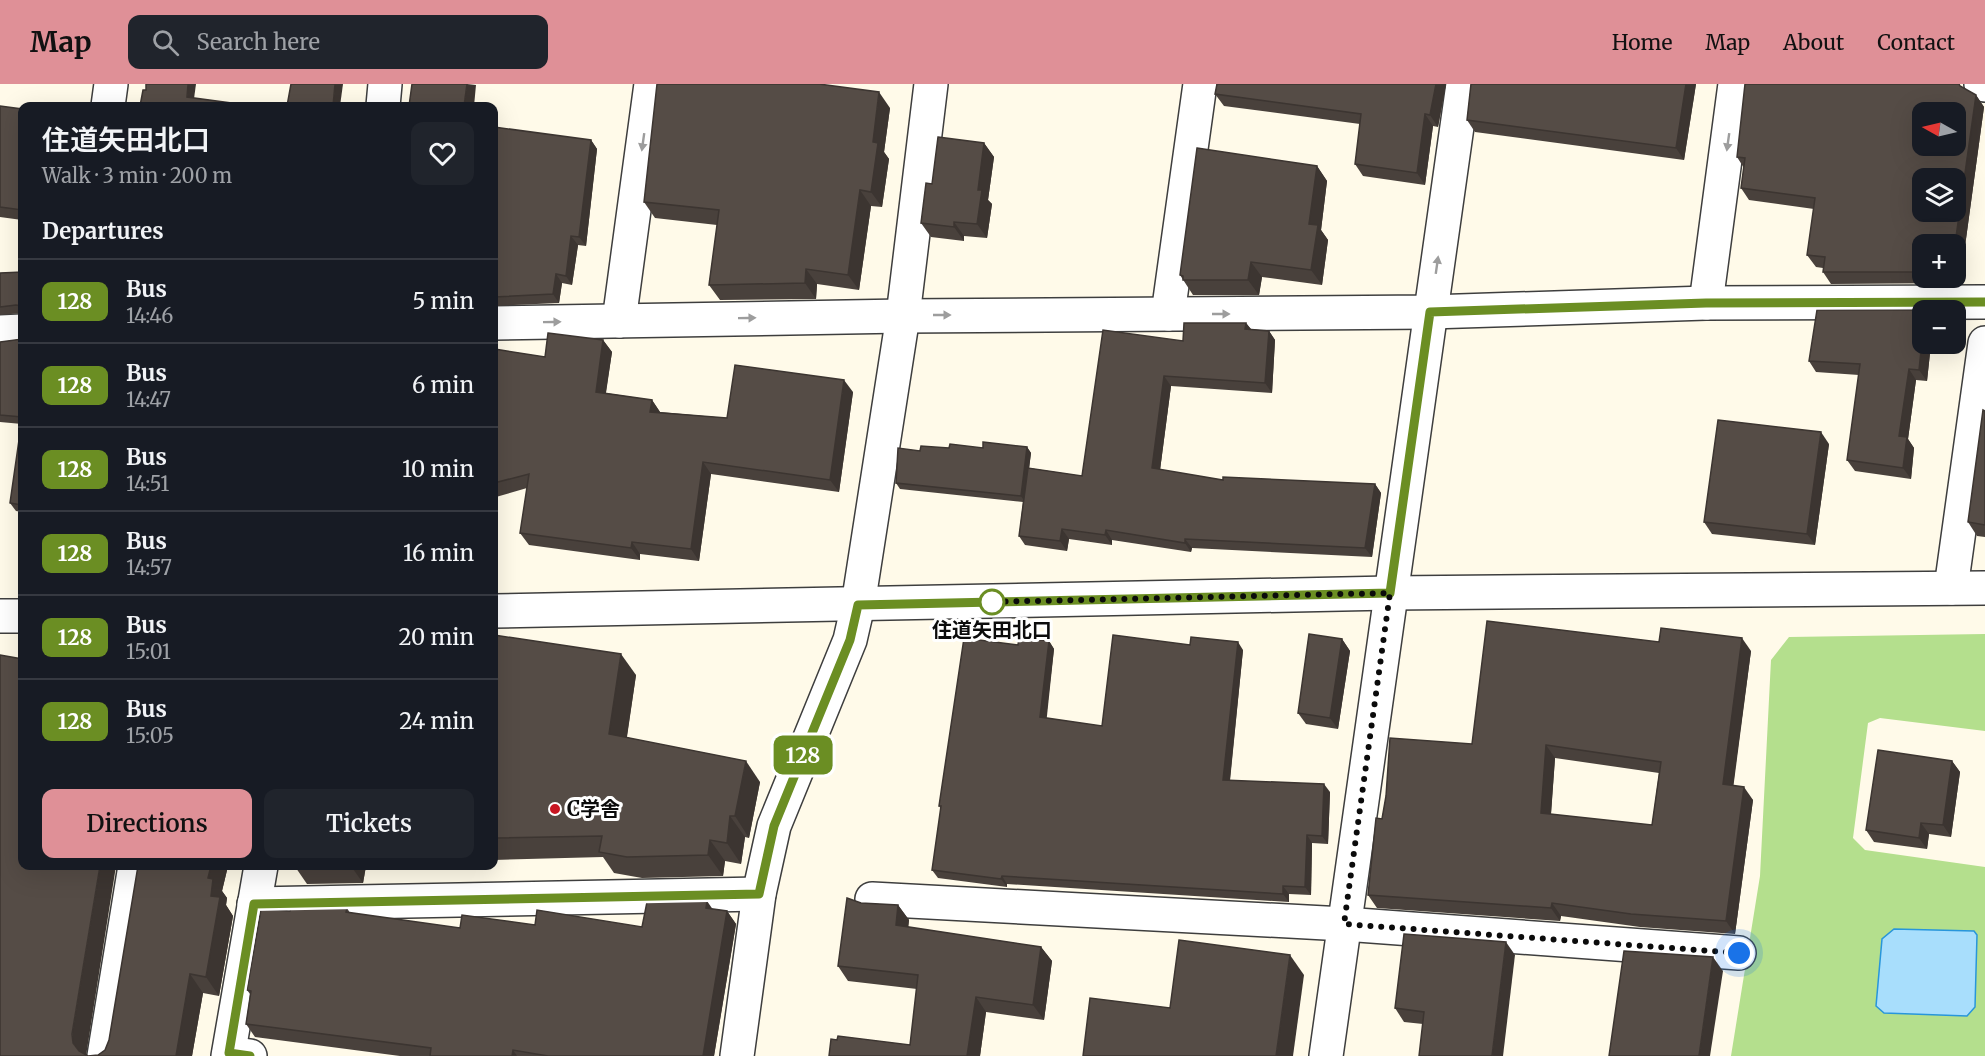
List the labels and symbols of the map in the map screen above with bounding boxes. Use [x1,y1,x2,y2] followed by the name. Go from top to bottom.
[1912,102,1966,156] north arrow
[639,133,648,152] one-way arrow
[1723,133,1732,152] one-way arrow
[1433,255,1442,274] one-way arrow
[1211,309,1230,319] one-way arrow
[932,310,951,320] one-way arrow
[737,314,756,323] one-way arrow
[542,317,561,327] one-way arrow
[979,589,1005,615] marker: 住道矢田北口
[932,617,1052,642] place label: 住道矢田北口
[768,736,838,774] line badge: 128
[567,796,620,821] place label: C学舎
[548,802,562,816] marker: C学舎
[1724,938,1754,968] your location

